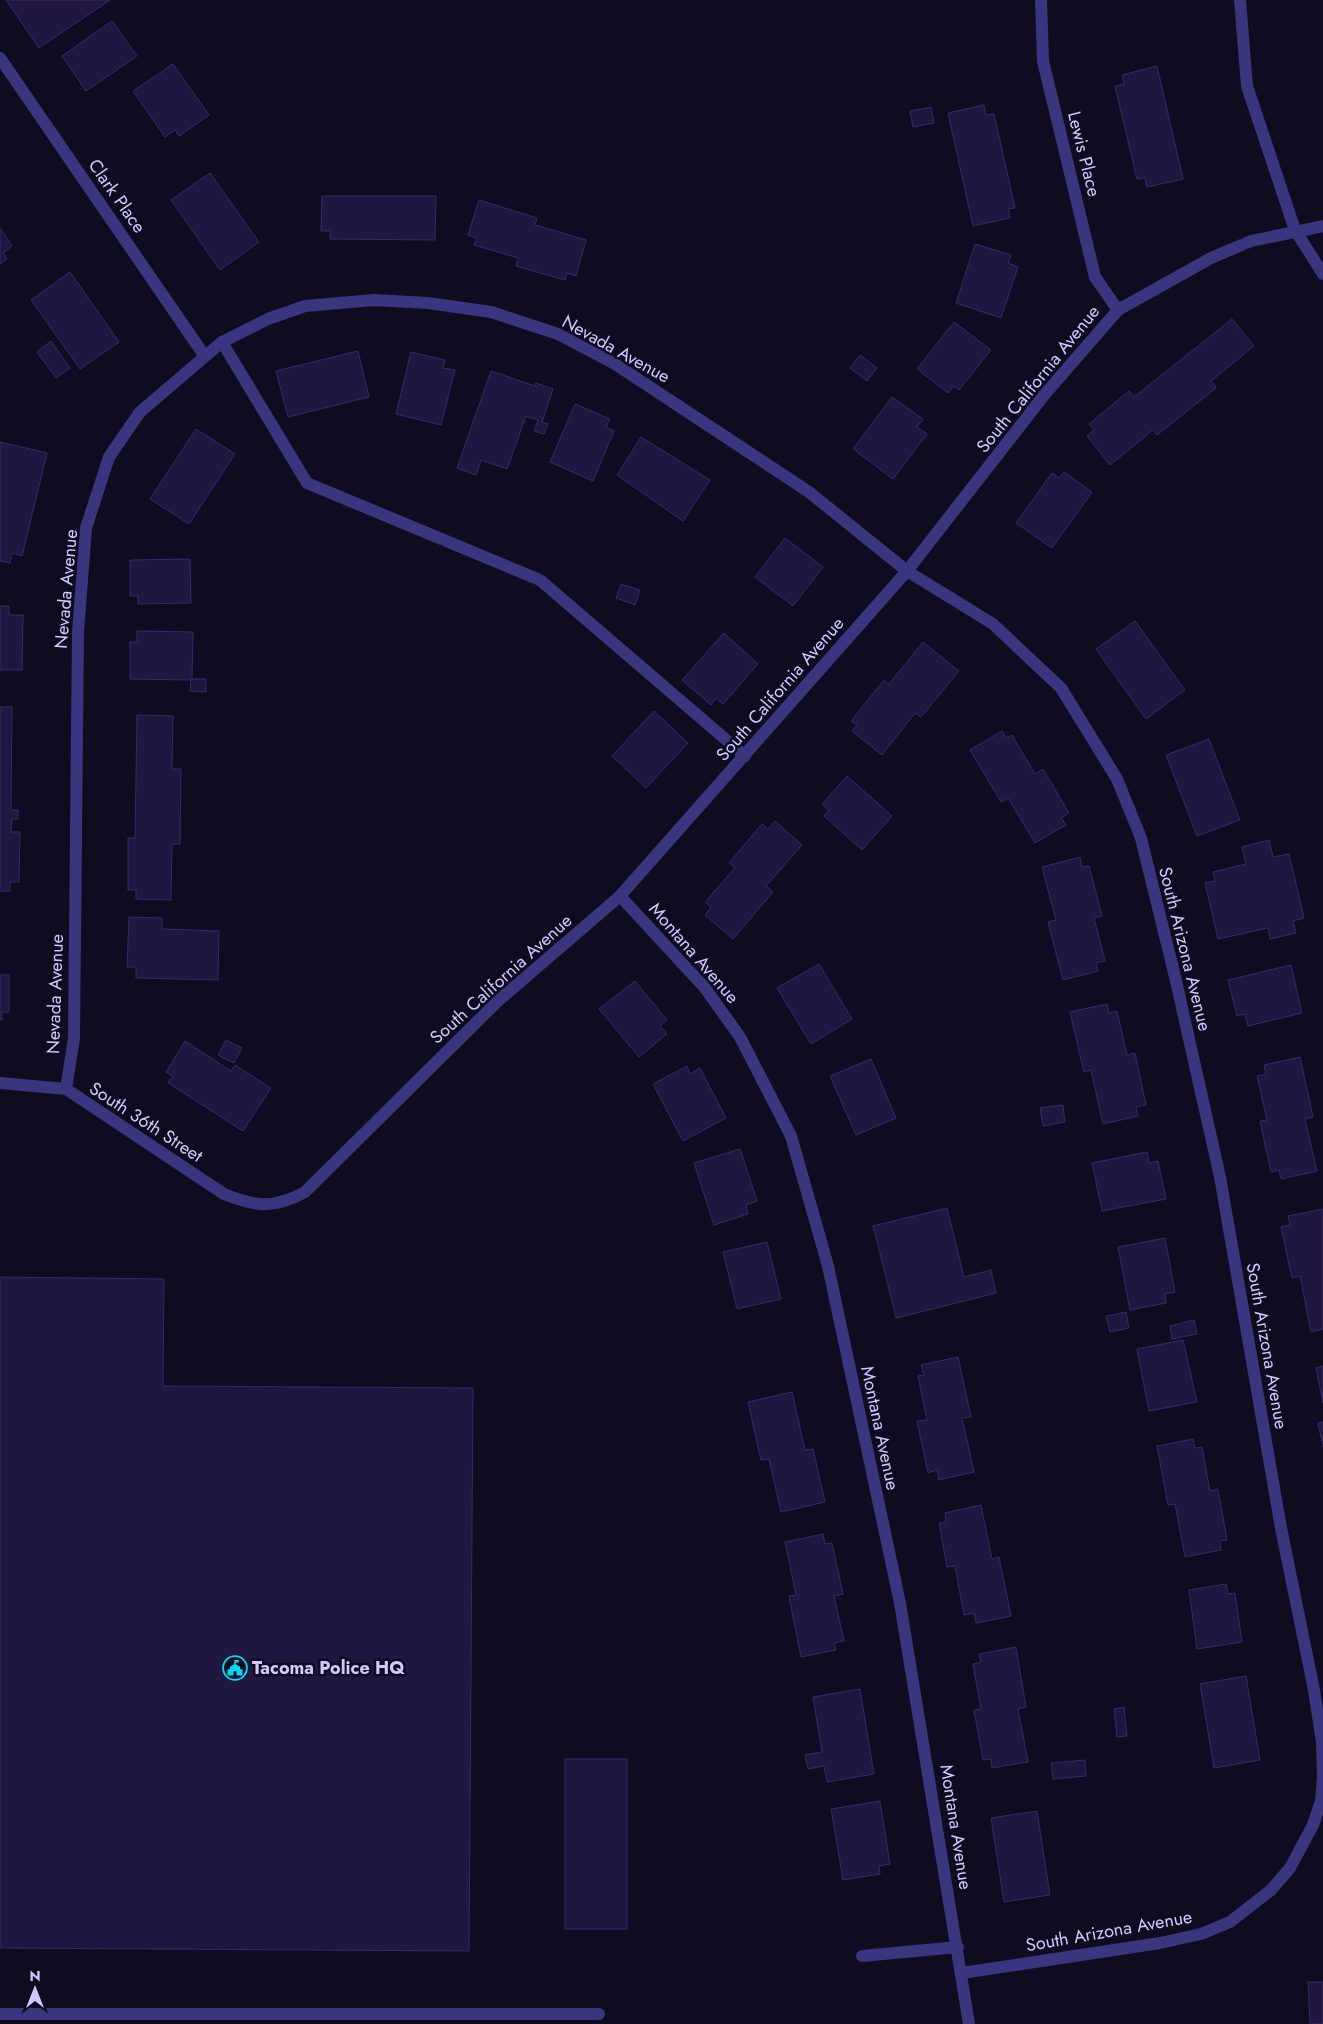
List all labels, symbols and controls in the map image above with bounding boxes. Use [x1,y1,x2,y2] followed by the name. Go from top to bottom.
[1061,109,1107,199] street label: Lewis Place
[82,154,152,238] street label: Clark Place
[970,300,1106,458] street label: South California Avenue
[557,309,675,389] street label: Nevada Avenue
[48,528,84,650] street label: Nevada Avenue
[710,611,850,767] street label: South California Avenue
[1152,864,1218,1034] street label: South Arizona Avenue
[643,897,745,1009] street label: Montana Avenue
[424,908,578,1050] street label: South California Avenue
[40,934,70,1054] street label: Nevada Avenue
[84,1076,208,1169] street label: South 36th Street
[1240,1261,1294,1431] street label: South Arizona Avenue
[854,1363,906,1493] street label: Montana Avenue
[222,1655,248,1681] public building icon: Tacoma Police HQ
[252,1655,405,1681] place label: Tacoma Police HQ
[933,1763,979,1891] street label: Montana Avenue
[1024,1904,1194,1958] street label: South Arizona Avenue
[10,1964,60,2014] north arrow
[29,1966,41,1986] text: N

